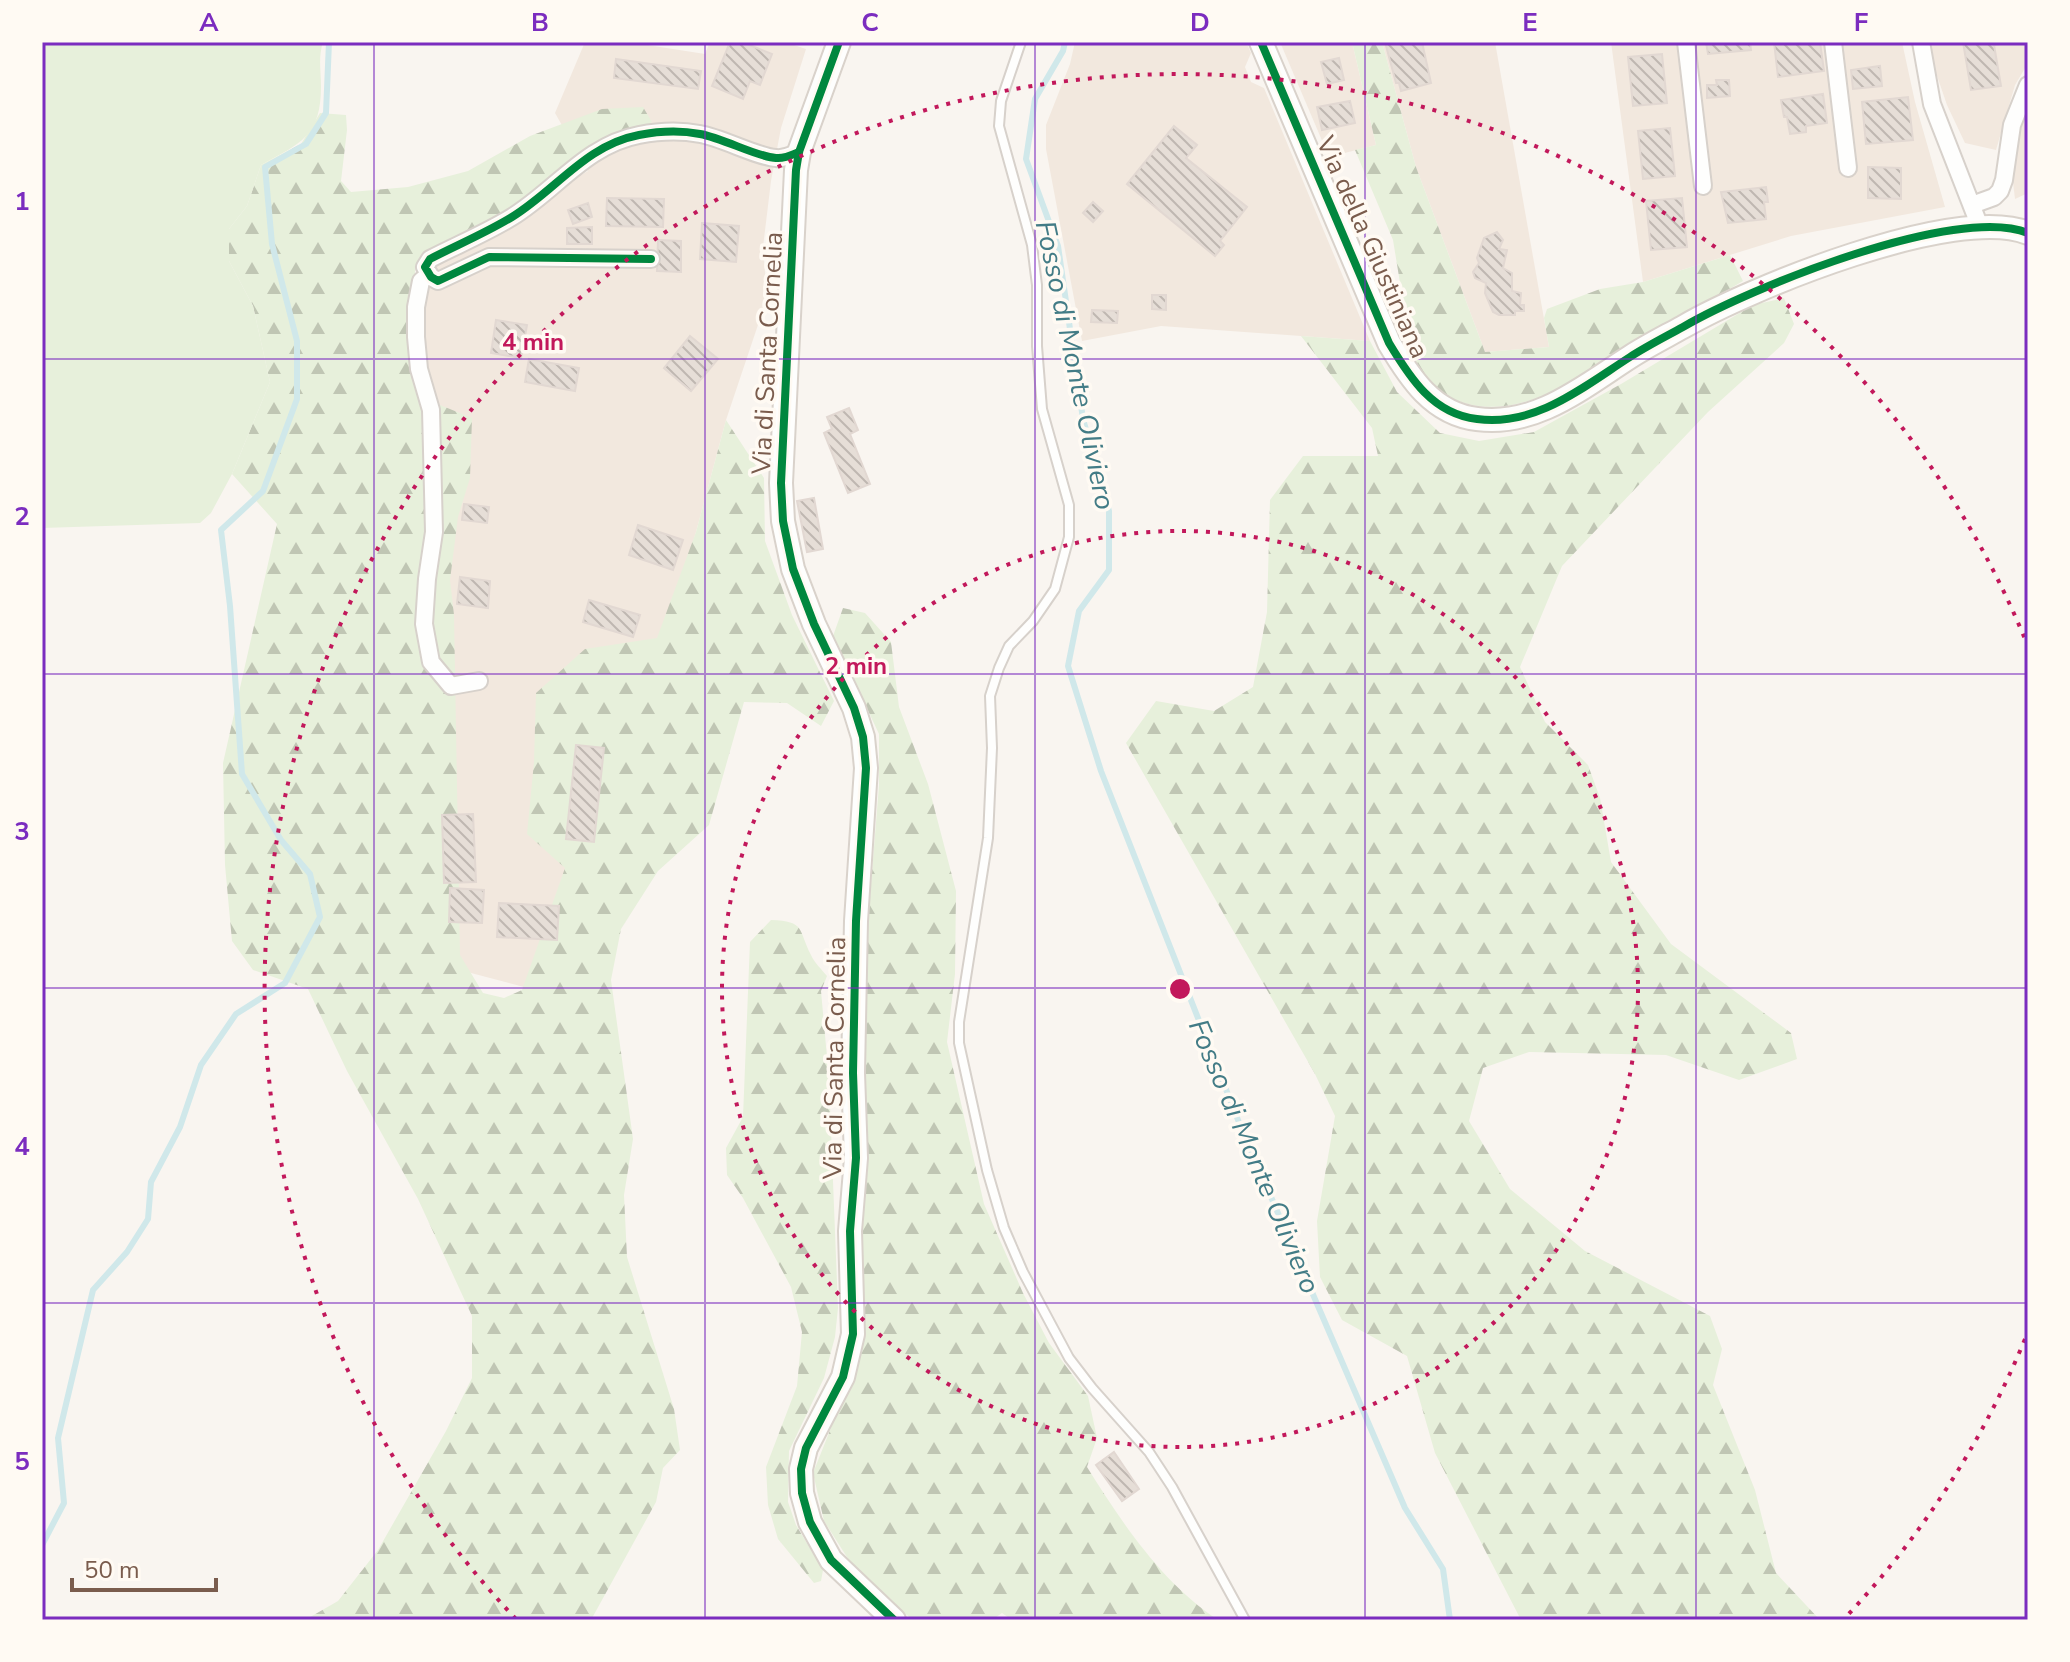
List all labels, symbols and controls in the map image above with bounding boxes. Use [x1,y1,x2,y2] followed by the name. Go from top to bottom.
[199,5,219,40] text: A
[531,5,549,40] text: B
[861,5,879,40] text: C
[1190,5,1210,40] text: D
[1522,5,1538,40] text: E
[1854,5,1868,40] text: F
[1307,130,1437,364] street label: Via della Giustiniana
[14,184,30,219] text: 1
[1026,217,1124,513] water label: Fosso di Monte Oliviero
[744,231,791,476] street label: Via di Santa Cornelia
[502,326,564,358] text: 4 min
[14,499,30,534] text: 2
[825,650,887,682] text: 2 min
[14,814,30,849] text: 3
[815,936,854,1181] street label: Via di Santa Cornelia
[1166,975,1194,1003] centre of rings
[1179,1013,1329,1299] water label: Fosso di Monte Oliviero
[14,1129,30,1164] text: 4
[14,1444,30,1479] text: 5
[72,1542,216,1592] scale bar
[84,1554,140,1586] text: 50 m

